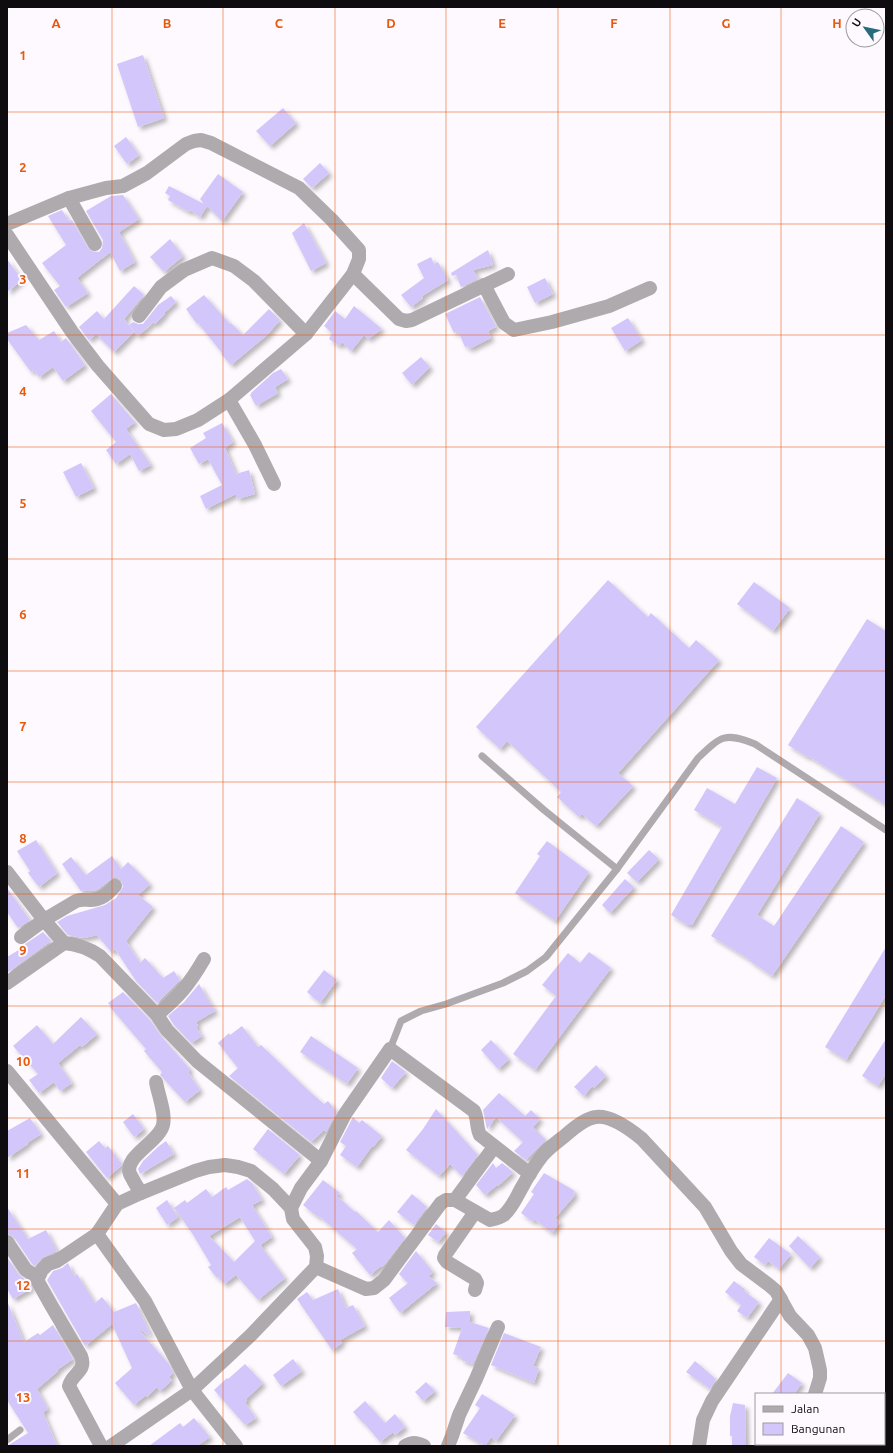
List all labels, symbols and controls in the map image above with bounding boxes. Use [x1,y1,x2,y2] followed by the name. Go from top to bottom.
[845,8,885,48] north arrow
[51,16,61,30] text: A
[163,16,172,30] text: B
[275,16,284,30] text: C
[386,16,396,30] text: D
[498,16,506,30] text: E
[610,16,618,30] text: F
[722,16,731,30] text: G
[832,16,842,30] text: H
[849,16,864,29] text: U
[19,48,27,62] text: 1
[19,160,27,174] text: 2
[19,272,27,286] text: 3
[19,384,27,398] text: 4
[19,496,27,510] text: 5
[19,607,27,621] text: 6
[19,719,27,733] text: 7
[19,831,27,845] text: 8
[19,943,27,957] text: 9
[16,1054,30,1068] text: 10
[16,1166,30,1180] text: 11
[16,1278,30,1292] text: 12
[16,1390,30,1404] text: 13
[755,1393,885,1445] legend
[791,1402,819,1415] text: Jalan
[791,1422,845,1435] text: Bangunan

